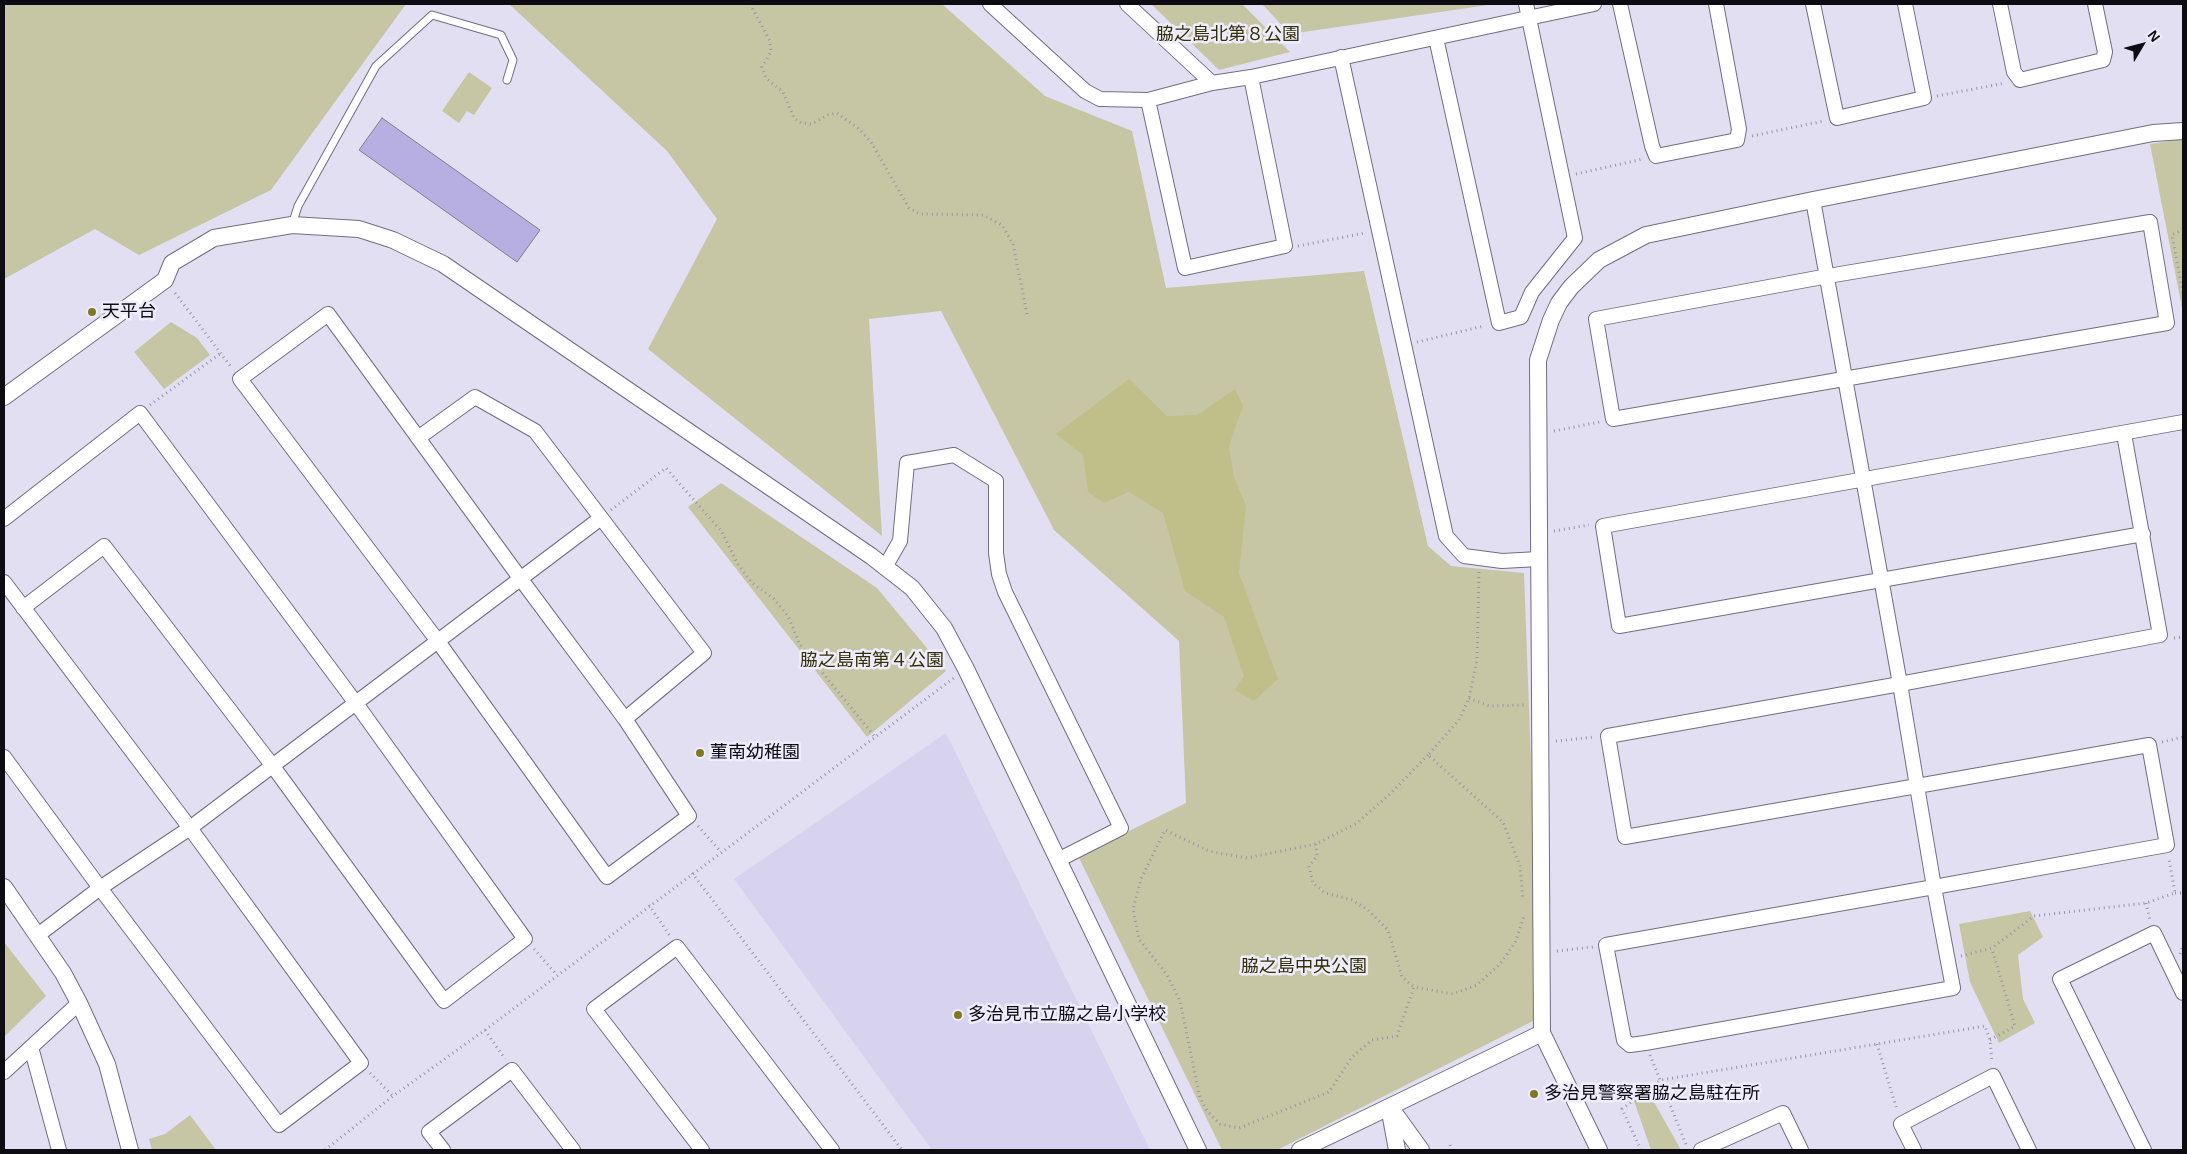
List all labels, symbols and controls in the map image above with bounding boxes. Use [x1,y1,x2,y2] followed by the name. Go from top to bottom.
[2117,20,2167,70] north arrow
[1156,24,1300,46] park label: 脇之島北第８公園
[2145,27,2163,45] text: N
[102,301,156,323] place label: 天平台
[86,306,98,318] marker: 天平台
[800,650,944,672] park label: 脇之島南第４公園
[710,742,800,764] place label: 菫南幼稚園
[694,747,706,759] marker: 菫南幼稚園
[1241,956,1367,978] park label: 脇之島中央公園
[968,1004,1166,1026] place label: 多治見市立脇之島小学校
[952,1009,964,1021] marker: 多治見市立脇之島小学校
[1544,1083,1760,1105] place label: 多治見警察署脇之島駐在所
[1528,1088,1540,1100] marker: 多治見警察署脇之島駐在所

